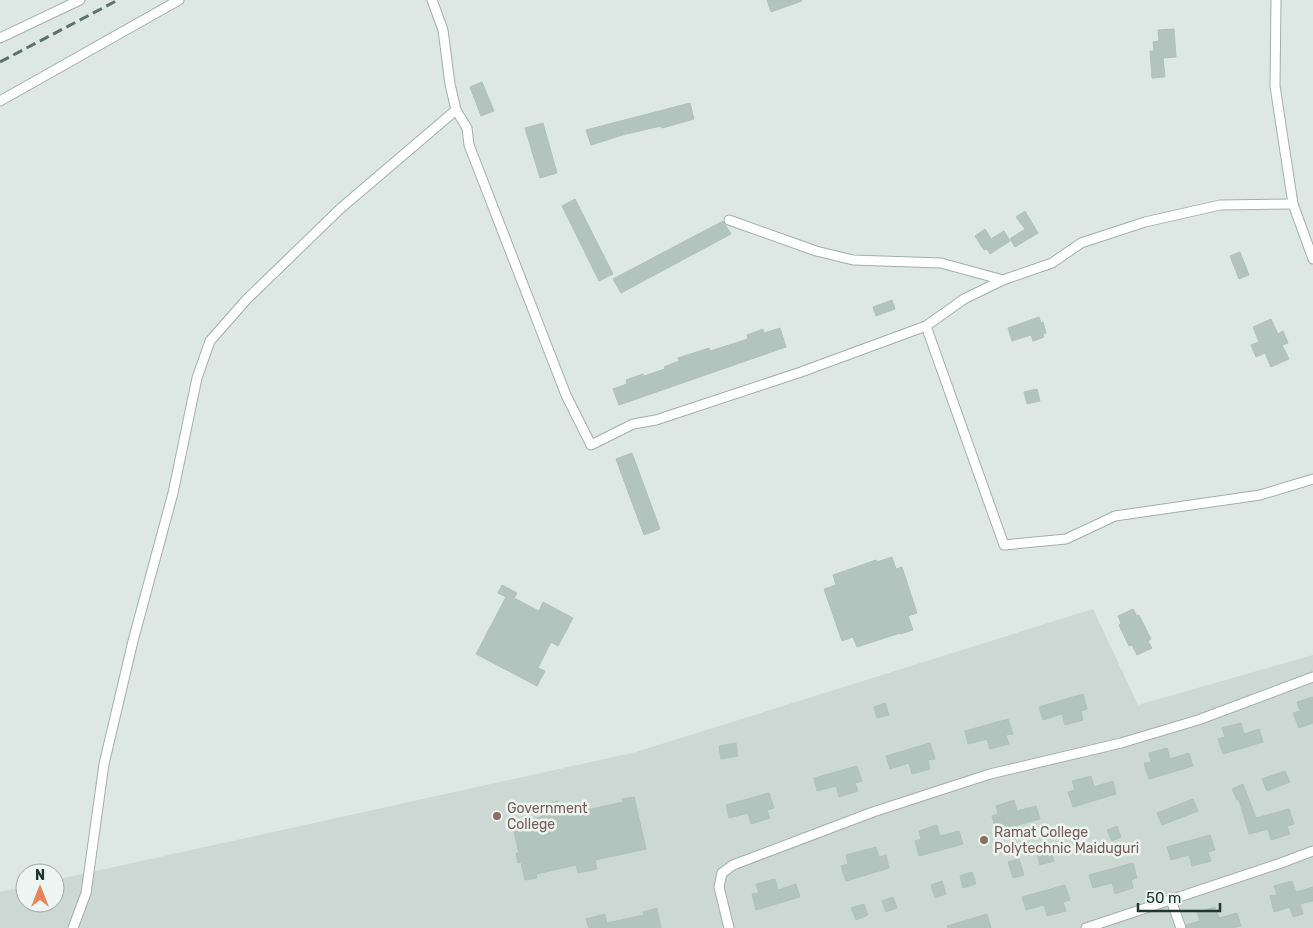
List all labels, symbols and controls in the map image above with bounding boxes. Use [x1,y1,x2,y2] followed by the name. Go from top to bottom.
[507,800,588,833] place label: Government College
[491,810,503,822] marker: Government College
[994,824,1139,857] place label: Ramat College Polytechnic Maiduguri
[978,834,990,846] marker: Ramat College Polytechnic Maiduguri
[15,863,65,913] north arrow
[35,867,45,884] text: N
[1138,880,1220,912] scale bar
[1146,889,1181,907] text: 50 m

